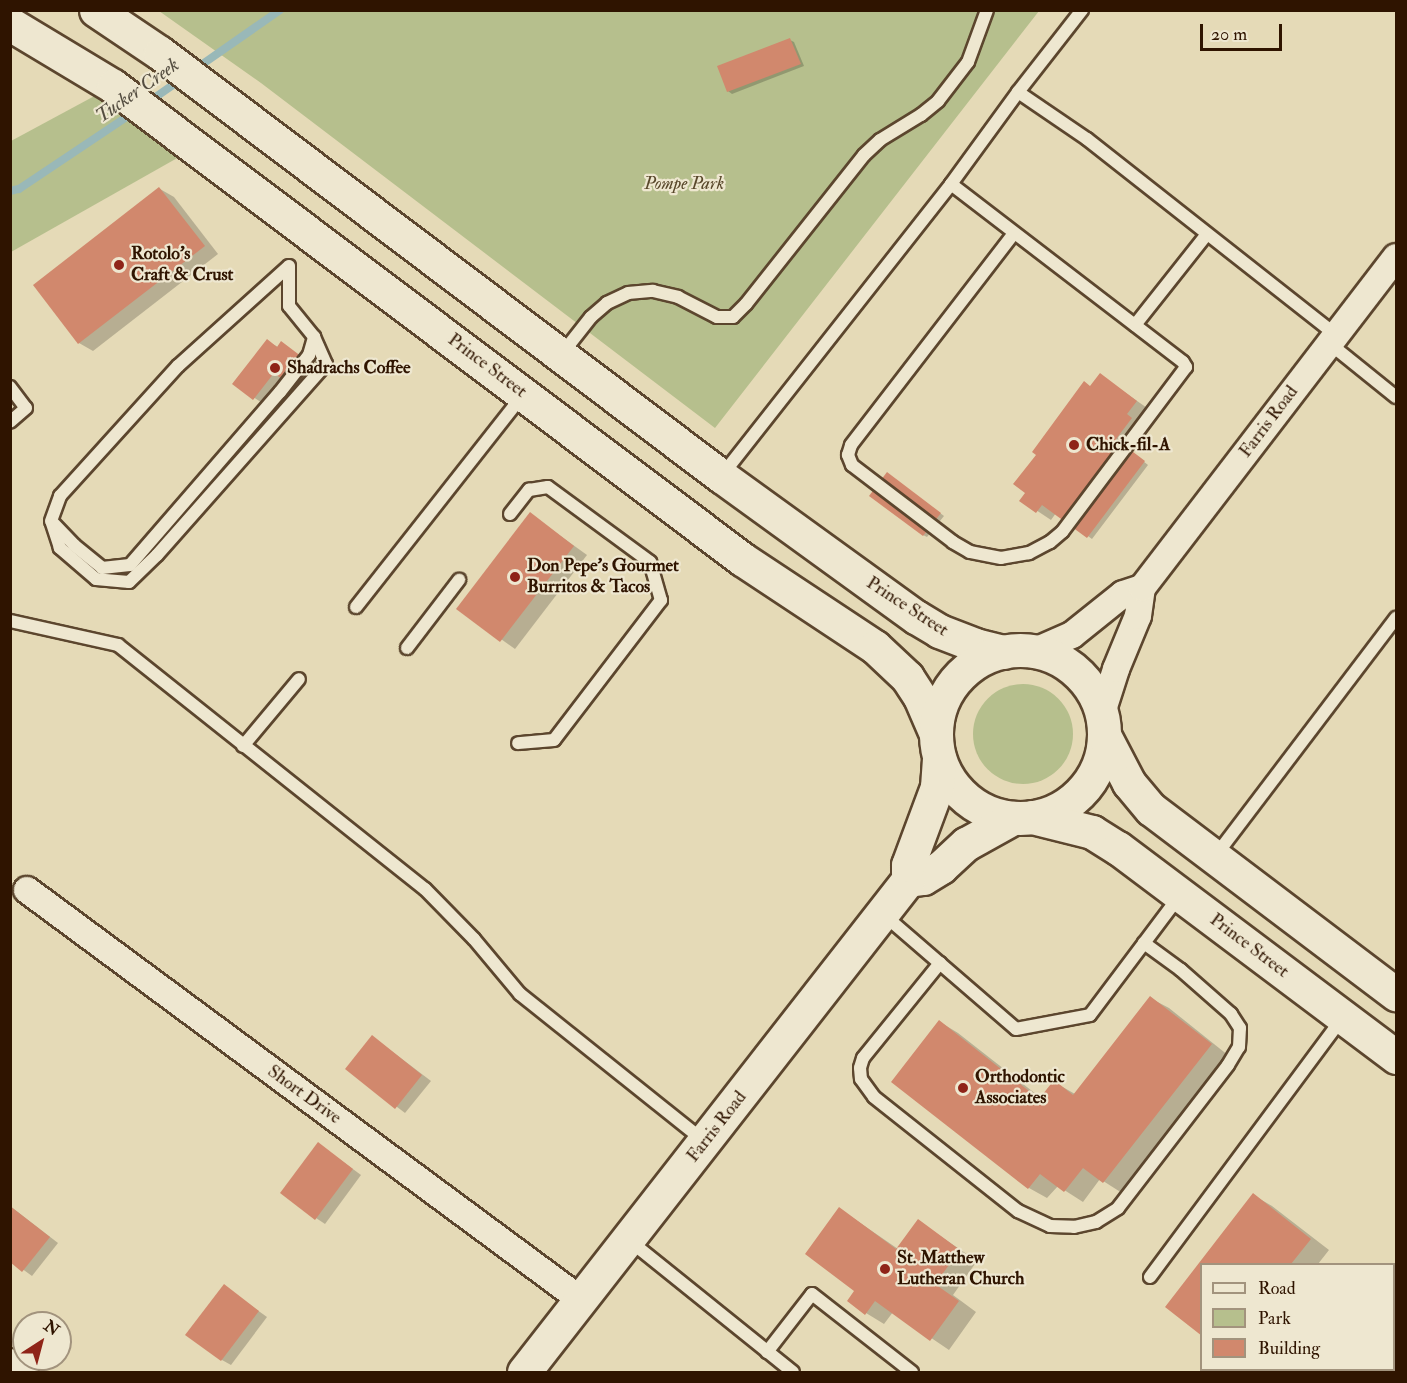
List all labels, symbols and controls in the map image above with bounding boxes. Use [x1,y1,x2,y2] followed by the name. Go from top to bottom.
[1203,12,1286,50] scale bar
[1211,23,1247,46] text: 20 m
[91,52,183,128] water label: Tucker Creek
[644,173,724,195] park label: Pompe Park
[131,244,233,286] place label: Rotolo's Craft & Crust
[112,258,126,272] marker: Rotolo's Craft & Crust
[443,329,531,403] street label: Prince Street
[287,357,411,379] place label: Shadrachs Coffee
[268,361,282,375] marker: Shadrachs Coffee
[1235,382,1303,462] street label: Farris Road
[1086,434,1170,456] place label: Chick-fil-A
[1067,438,1081,452] marker: Chick-fil-A
[527,556,679,598] place label: Don Pepe's Gourmet Burritos & Tacos
[508,570,522,584] marker: Don Pepe's Gourmet Burritos & Tacos
[862,573,952,641] street label: Prince Street
[1205,909,1293,983] street label: Prince Street
[263,1061,345,1129] street label: Short Drive
[975,1067,1065,1110] place label: Orthodontic Associates
[956,1081,970,1095] marker: Orthodontic Associates
[683,1087,751,1167] street label: Farris Road
[897,1248,1024,1290] place label: St. Matthew Lutheran Church
[878,1262,892,1276] marker: St. Matthew Lutheran Church
[1200,1263,1395,1371] legend
[1258,1277,1296,1300] text: Road
[1258,1307,1291,1330] text: Park
[12,1311,72,1371] north arrow
[40,1316,63,1340] text: N
[1258,1337,1320,1360] text: Building

